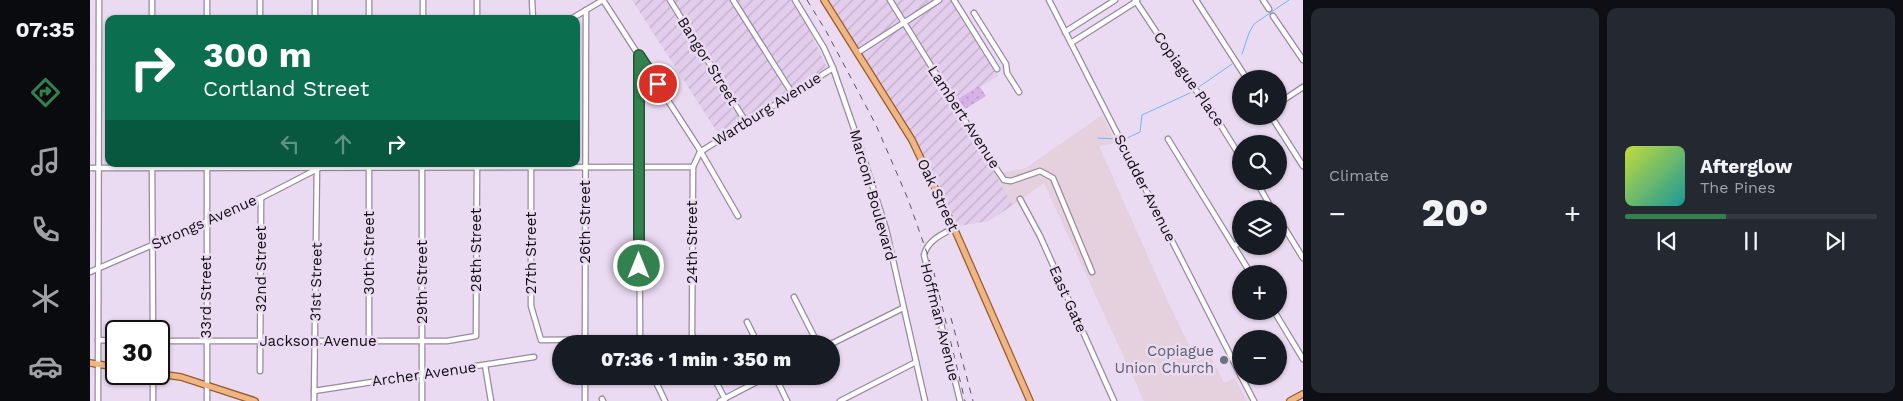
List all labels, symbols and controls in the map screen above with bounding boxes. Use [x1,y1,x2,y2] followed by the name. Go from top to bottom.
[674,14,743,109] street label: Bangor Street
[15,17,75,42] text: 07:35
[1150,28,1228,130] street label: Copiague Place
[203,34,312,76] text: 300 m
[120,35,185,100] icon: right
[924,62,1004,172] street label: Lambert Avenue
[637,63,679,105] pin
[710,68,824,150] street label: Wartburg Avenue
[644,70,672,98] icon: arrive
[1232,70,1287,385] map controls
[1232,70,1287,125] button: sound
[28,75,63,110] icon: directions
[203,76,369,101] text: Cortland Street
[846,127,900,263] street label: Marconi Boulevard
[276,130,304,158] icon: left
[329,130,357,158] icon: ahead
[382,130,410,158] icon: right
[1110,131,1180,245] street label: Scudder Avenue
[1232,135,1287,190] button: search
[28,144,63,179] icon: music
[1700,155,1792,178] text: Afterglow
[913,156,963,235] street label: Oak Street
[1329,166,1389,185] text: Climate
[1700,178,1776,197] text: The Pines
[576,179,594,264] street label: 26th Street
[148,191,260,253] street label: Strongs Avenue
[1422,191,1488,235] text: 20°
[1329,197,1346,230] text: −
[1564,197,1581,230] text: +
[683,200,701,284] street label: 24th Street
[1232,200,1287,255] button: layers
[467,207,485,292] street label: 28th Street
[360,210,378,295] street label: 30th Street
[522,211,540,294] street label: 27th Street
[28,212,63,247] icon: phone
[252,225,270,312] street label: 32nd Street
[1653,227,1681,255] icon: previous
[1737,227,1765,255] icon: pause
[1821,227,1849,255] icon: next
[413,239,431,324] street label: 29th Street
[612,239,664,291] position arrow
[306,242,326,322] street label: 31st Street
[197,255,215,339] street label: 33rd Street
[917,261,963,383] street label: Hoffman Avenue
[1045,263,1091,335] street label: East Gate
[1232,265,1287,320] button: +
[28,281,63,316] icon: climate
[105,320,170,385] speed limit sign: 30
[1232,330,1287,385] button: −
[259,332,377,350] street label: Jackson Avenue
[1114,342,1214,377] place label: Copiague Union Church
[601,348,791,371] text: 07:36 · 1 min · 350 m
[28,349,63,384] icon: car
[1218,354,1230,366] marker: Copiague Union Church
[371,358,477,390] street label: Archer Avenue

